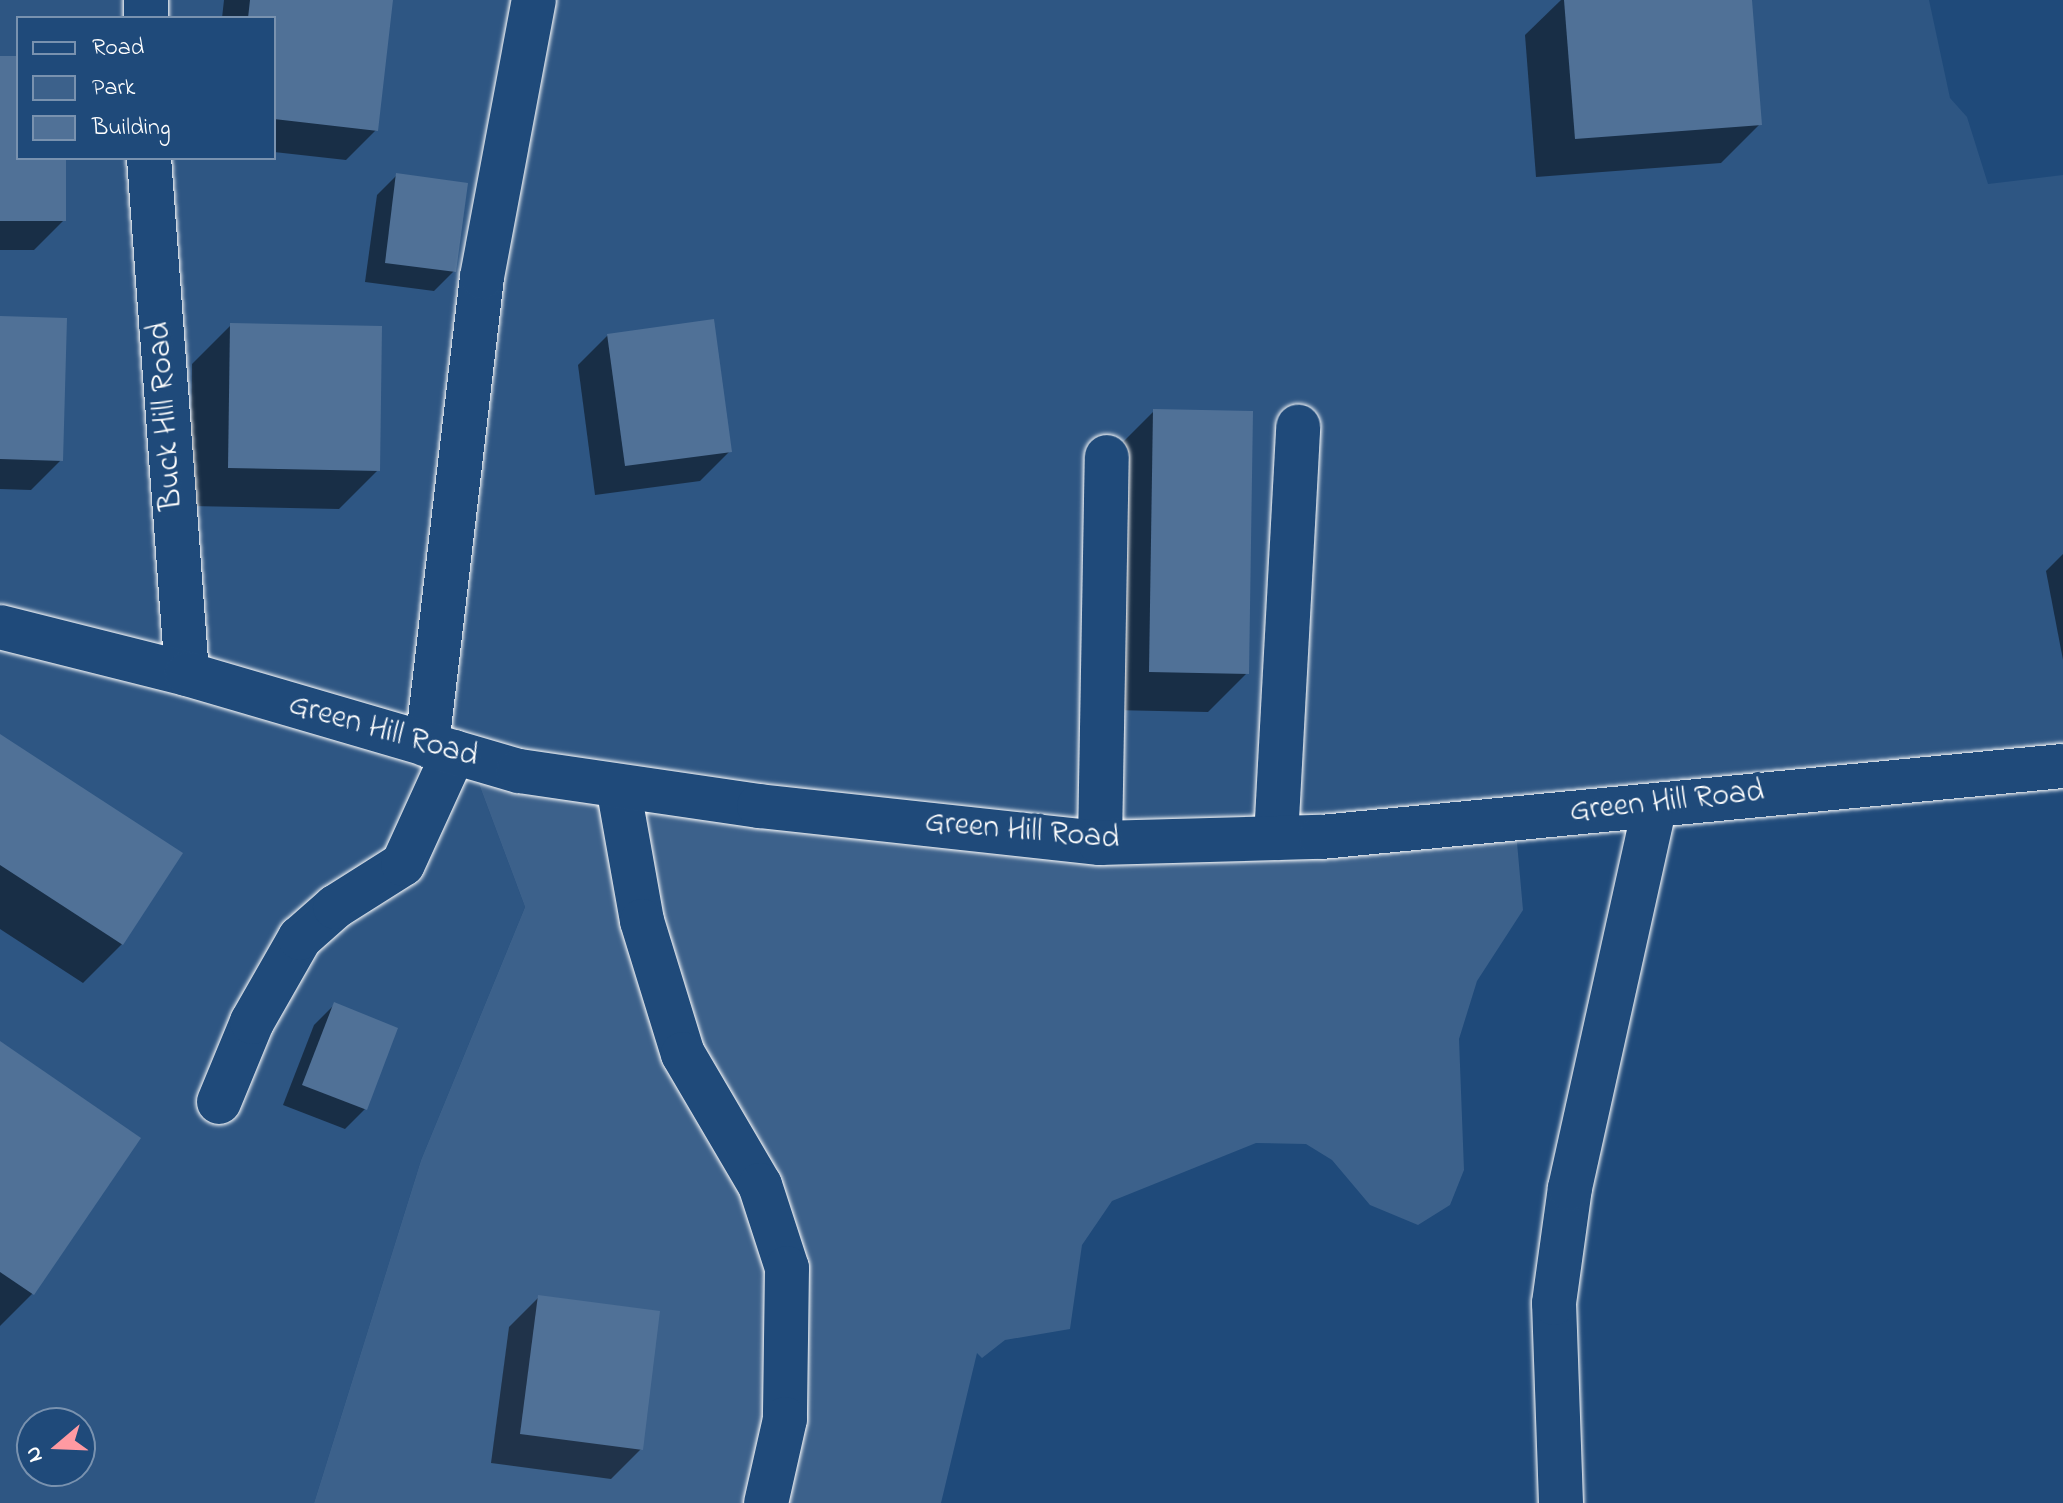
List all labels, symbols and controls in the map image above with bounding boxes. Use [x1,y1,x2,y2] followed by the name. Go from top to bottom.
[16,16,276,160] legend
[92,31,144,66] text: Road
[92,71,135,106] text: Park
[92,111,171,146] text: Building
[141,321,193,511] street label: Buck Hill Road
[284,687,482,777] street label: Green Hill Road
[1568,774,1766,832] street label: Green Hill Road
[923,804,1121,860] street label: Green Hill Road
[16,1407,96,1487] north arrow
[18,1442,53,1466] text: N

